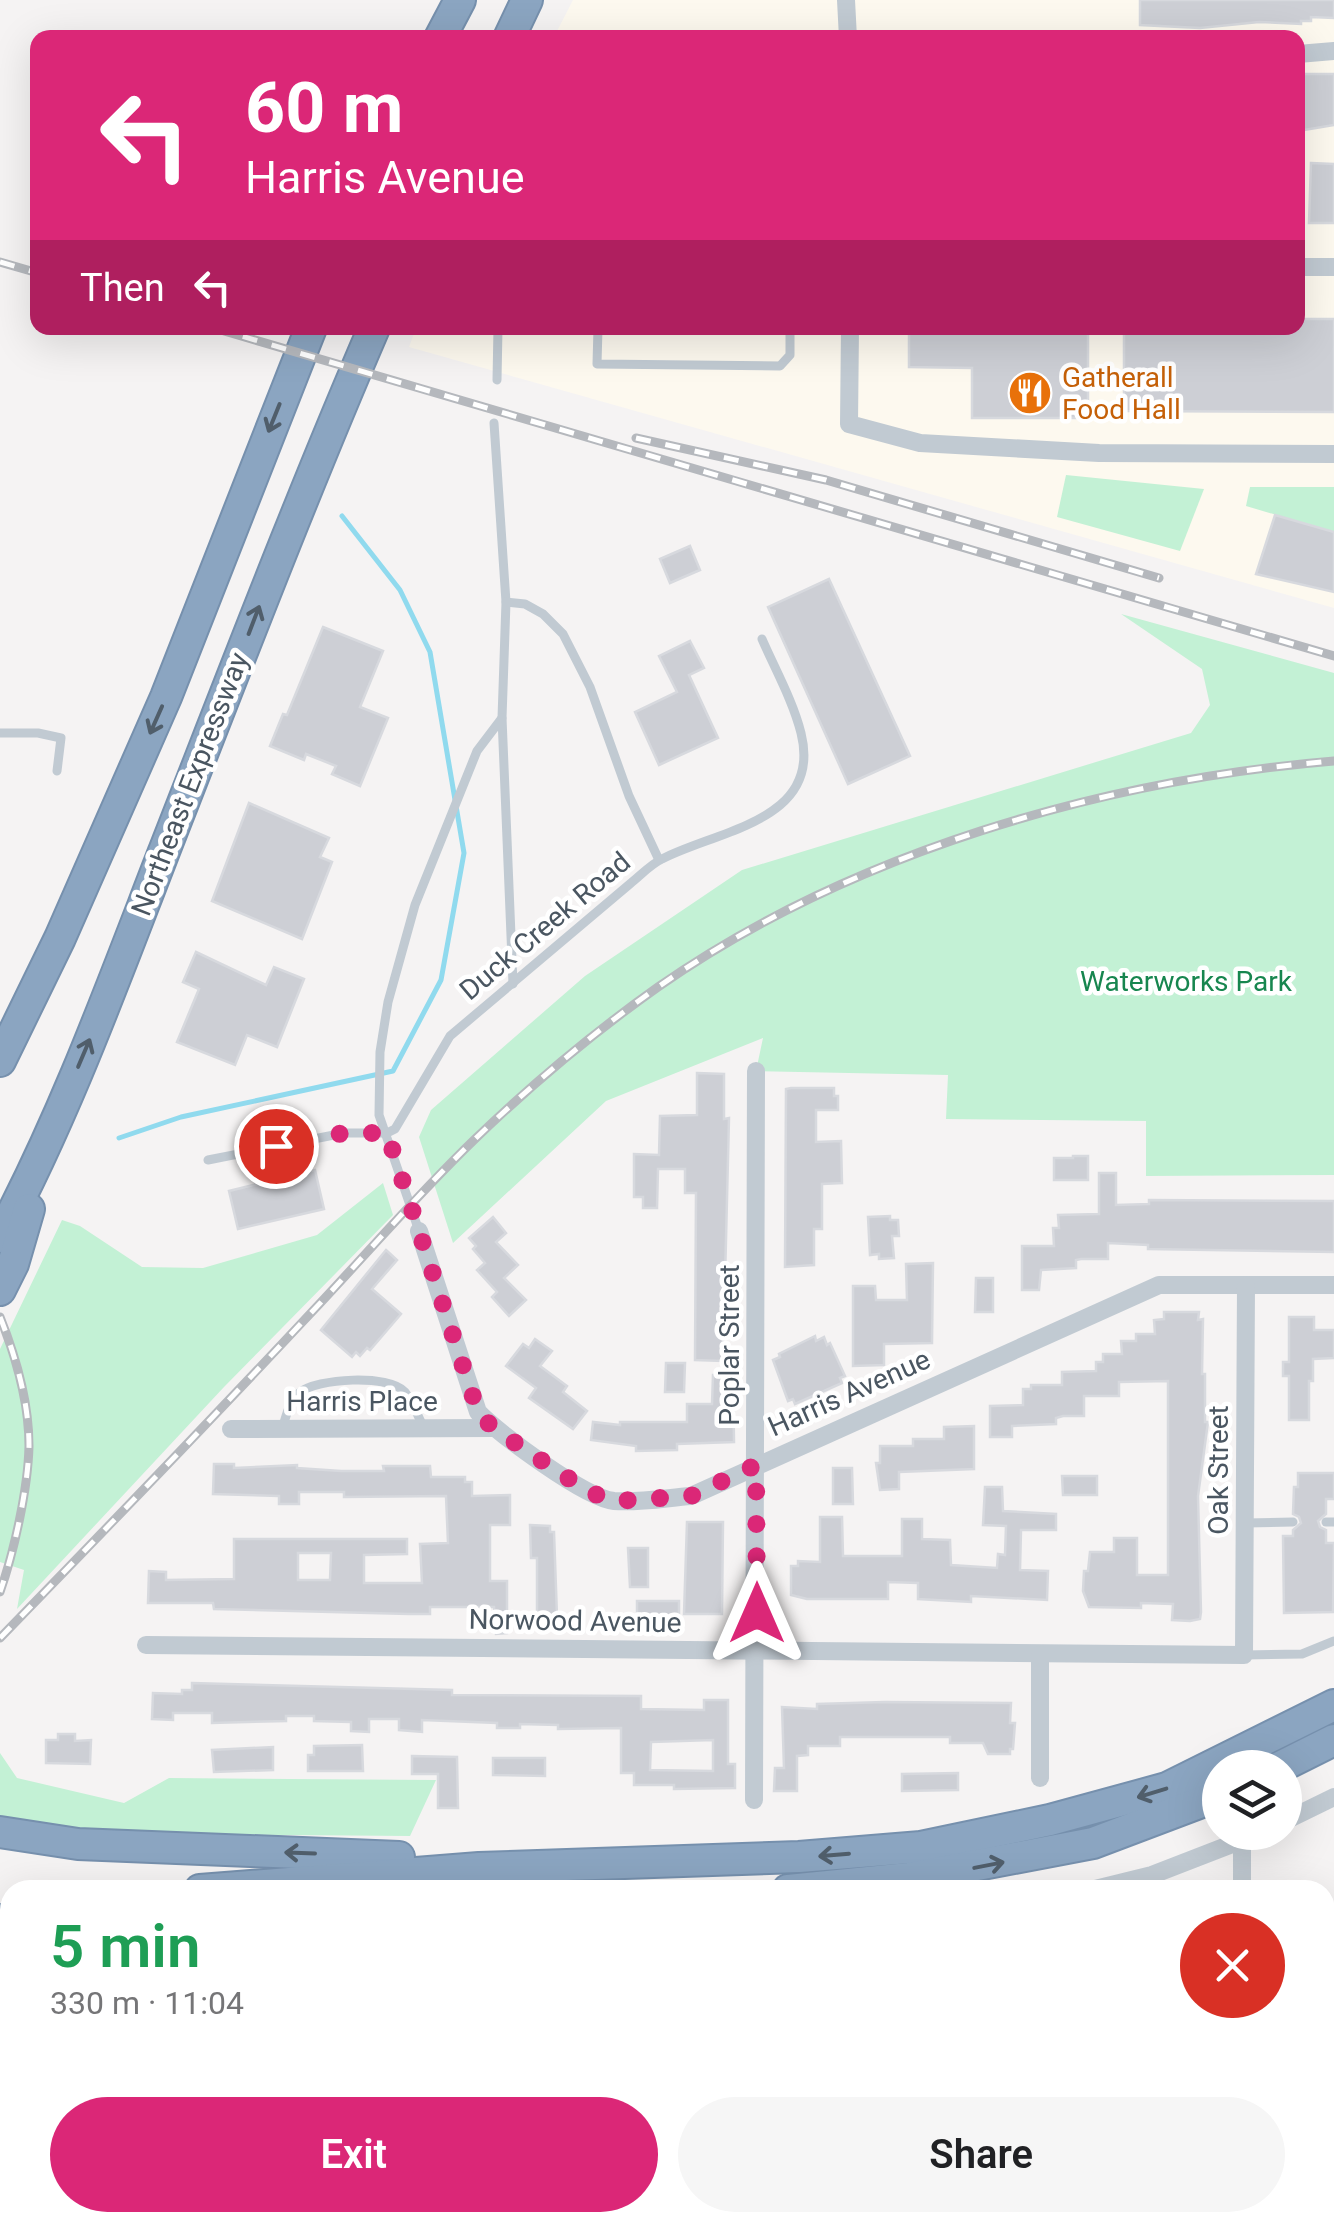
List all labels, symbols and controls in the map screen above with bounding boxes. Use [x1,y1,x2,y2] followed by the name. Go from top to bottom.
[245,67,403,149] text: 60 m
[80,70,210,200] icon: left
[245,151,525,204] text: Harris Avenue
[185,260,240,315] icon: left
[80,266,165,310] text: Then
[1062,361,1181,426] place label: Gatherall Food Hall
[1007,370,1053,416] restaurant icon: Gatherall Food Hall
[264,402,282,433] one-way arrow
[246,606,264,637] one-way arrow
[125,648,255,920] street label: Northeast Expressway
[146,704,164,735] one-way arrow
[453,845,637,1007] street label: Duck Creek Road
[1080,965,1293,998] park label: Waterworks Park
[76,1038,94,1069] one-way arrow
[234,1104,319,1189] pin
[249,1119,304,1174] icon: arrive
[713,1264,746,1426] street label: Poplar Street
[763,1343,935,1443] street label: Harris Avenue
[286,1385,438,1418] street label: Harris Place
[1202,1405,1235,1535] street label: Oak Street
[705,1561,809,1665] position arrow
[468,1603,682,1639] street label: Norwood Avenue
[1202,1750,1302,1850] map controls
[1202,1750,1302,1850] button: layers
[1137,1784,1168,1803] one-way arrow
[284,1843,316,1862] one-way arrow
[818,1845,850,1864] one-way arrow
[972,1854,1004,1873] one-way arrow
[50,1911,200,1982] text: 5 min
[1180,1913,1285,2018] button: close
[50,1984,244,2022] text: 330 m · 11:04
[50,2097,658,2212] button: Exit
[678,2097,1285,2212] button: Share

